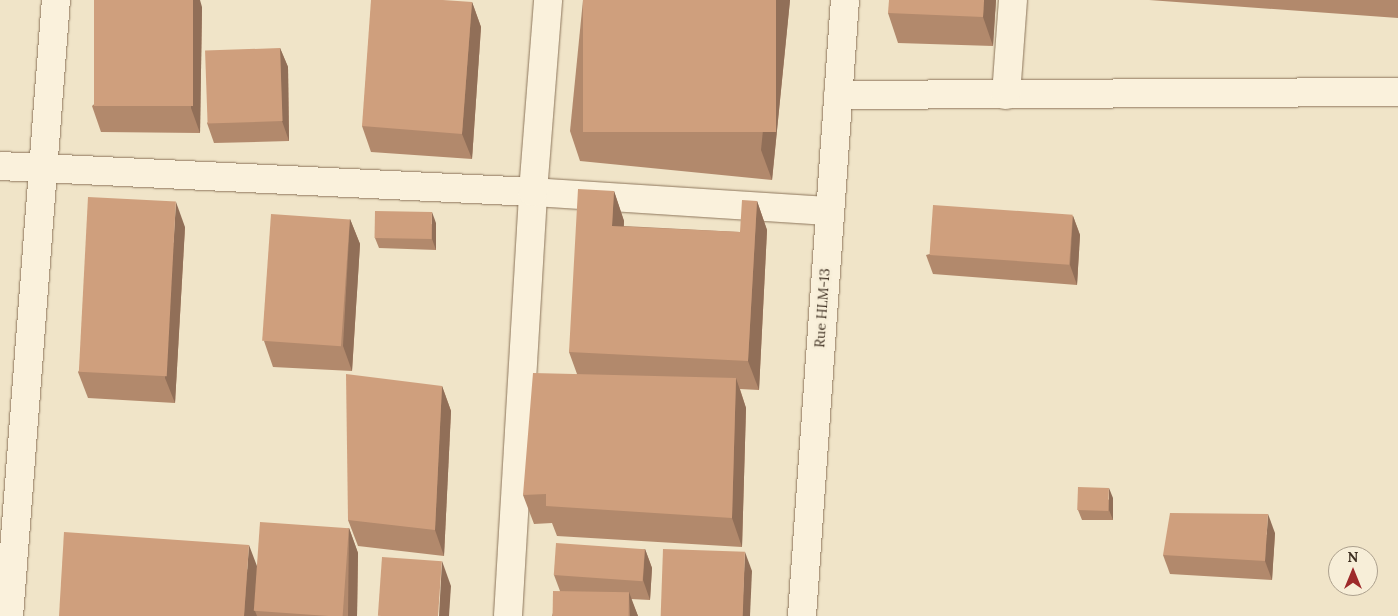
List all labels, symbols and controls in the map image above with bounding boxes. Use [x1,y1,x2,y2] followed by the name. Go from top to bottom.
[811,268,833,348] street label: Rue HLM-13
[1328,546,1378,596] north arrow
[1348,548,1358,566] text: N

